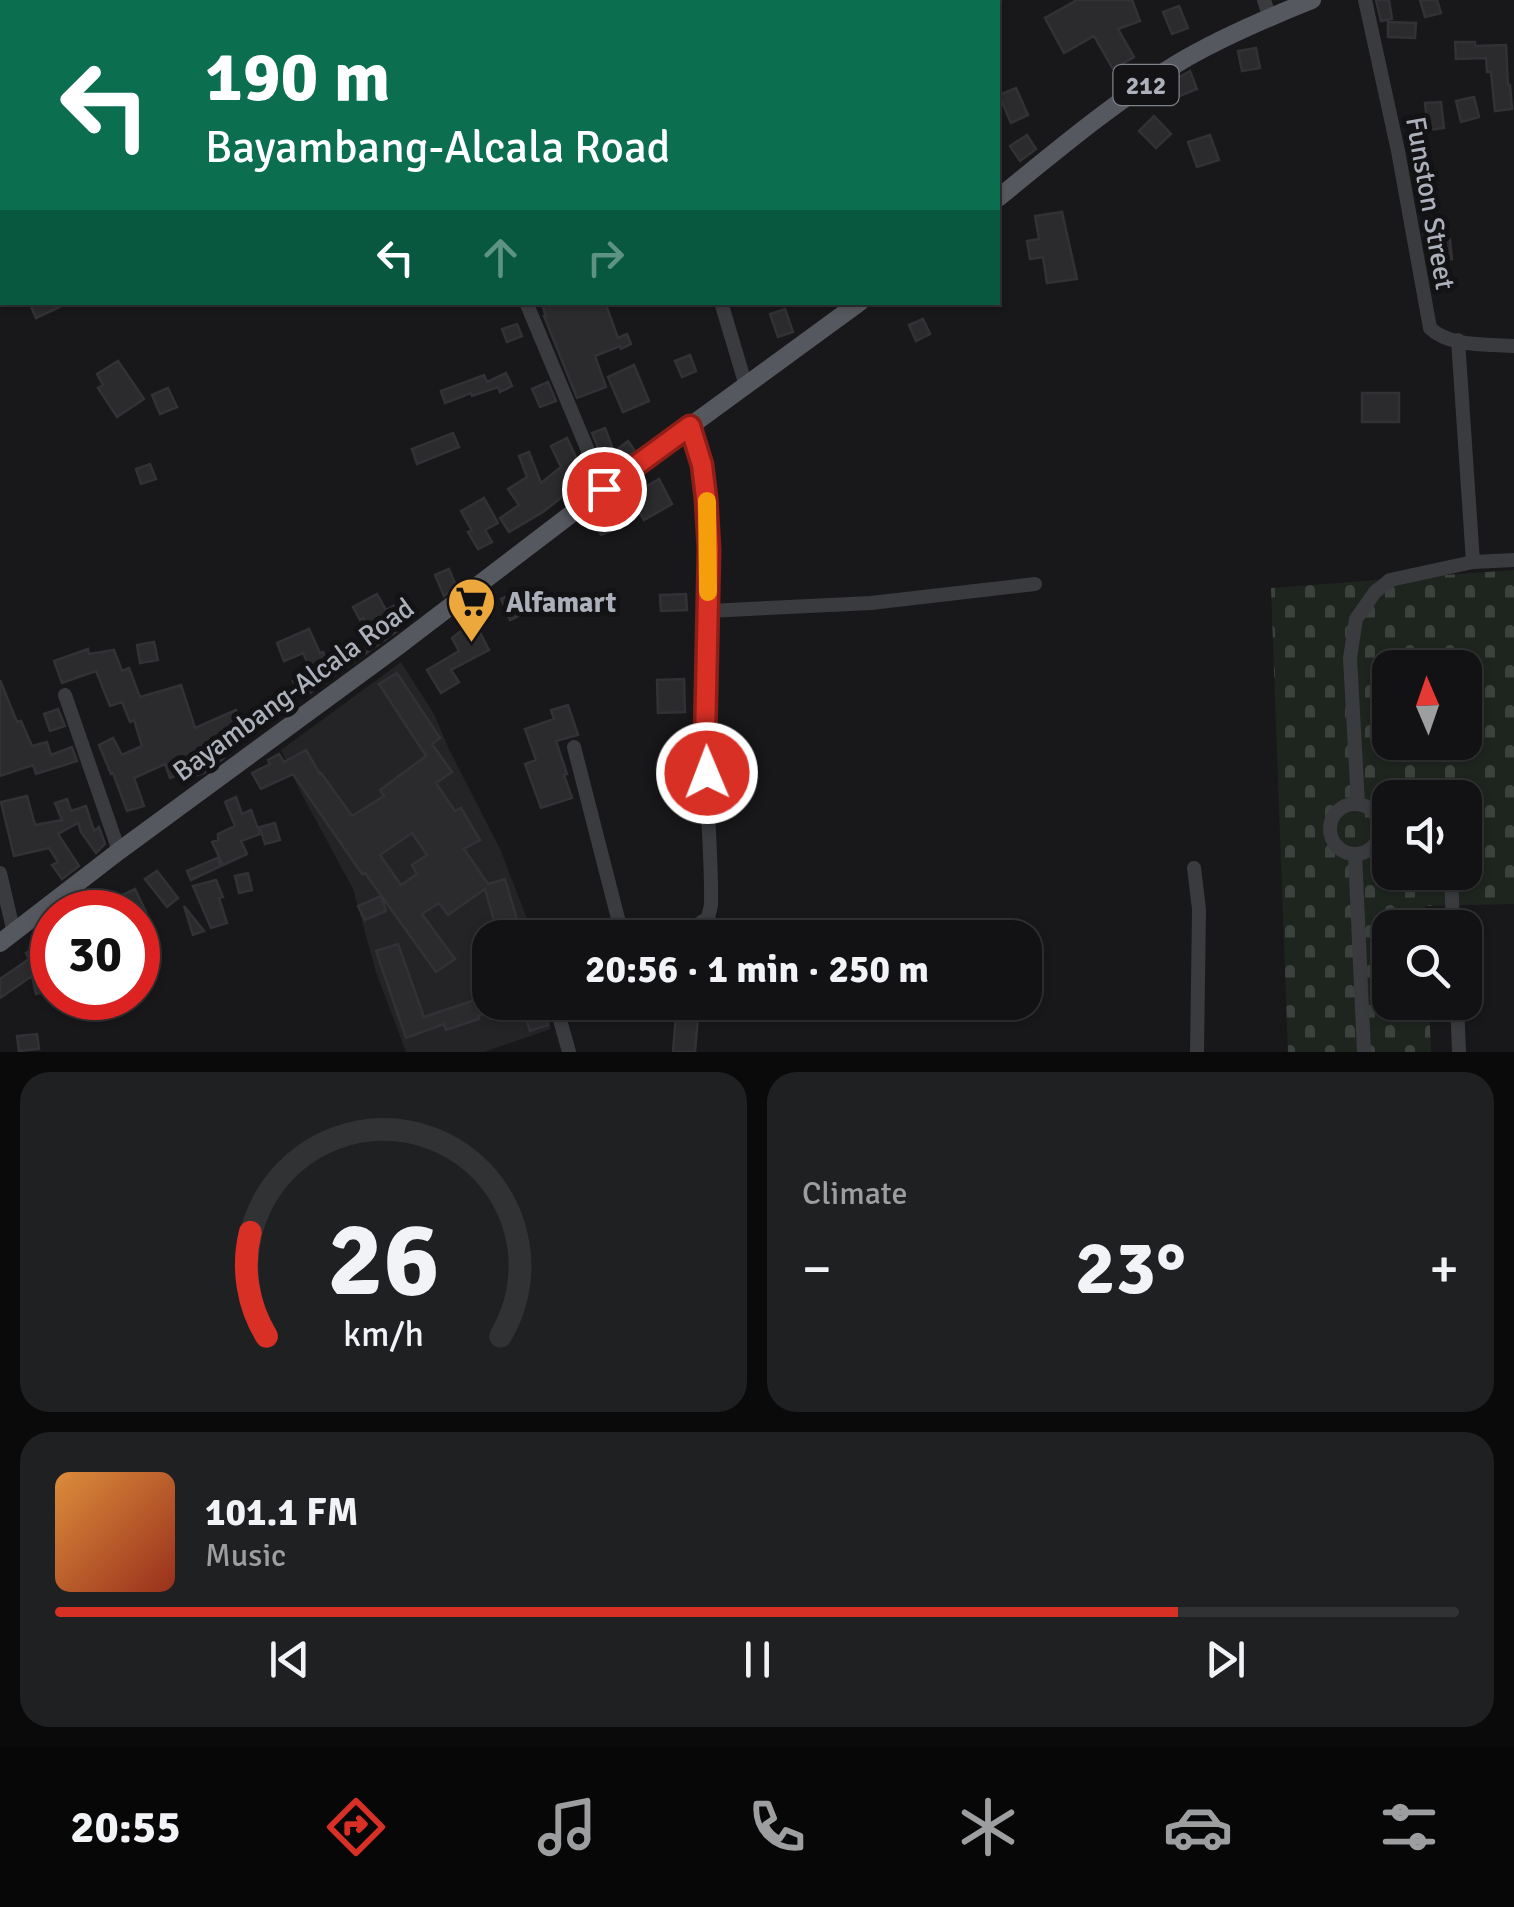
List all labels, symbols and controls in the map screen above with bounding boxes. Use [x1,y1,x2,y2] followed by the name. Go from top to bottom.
[205,34,390,120] text: 190 m
[40,40,170,170] icon: left
[1114,65,1178,105] road number: 212
[1398,114,1462,293] street label: Funston Street
[205,120,670,175] text: Bayambang-Alcala Road
[368,230,423,285] icon: left
[473,230,528,285] icon: ahead
[578,230,633,285] icon: right
[562,447,647,532] pin
[577,462,632,517] icon: arrive
[445,576,497,644] supermarket icon: Alfamart
[506,586,617,620] place label: Alfamart
[166,591,421,789] street label: Bayambang-Alcala Road
[1372,650,1482,760] north arrow
[1372,650,1482,1020] map controls
[655,721,759,825] position arrow
[1372,780,1482,890] button: sound
[30,890,160,1020] speed limit sign: 30
[1372,910,1482,1020] button: search
[585,946,929,993] text: 20:56 · 1 min · 250 m
[802,1174,908,1213] text: Climate
[327,1196,440,1324] text: 26
[1075,1222,1186,1315] text: 23°
[802,1235,832,1303] text: −
[1429,1235,1459,1303] text: +
[343,1312,424,1356] text: km/h
[205,1489,358,1536] text: 101.1 FM
[205,1536,286,1575] text: Music
[262,1632,317,1687] icon: previous
[730,1632,785,1687] icon: pause
[1198,1632,1253,1687] icon: next
[321,1792,391,1862] icon: directions
[532,1792,602,1862] icon: music
[742,1792,812,1862] icon: phone
[953,1792,1023,1862] icon: climate
[1163,1792,1233,1862] icon: car
[1374,1792,1444,1862] icon: filters
[70,1800,181,1855] text: 20:55

